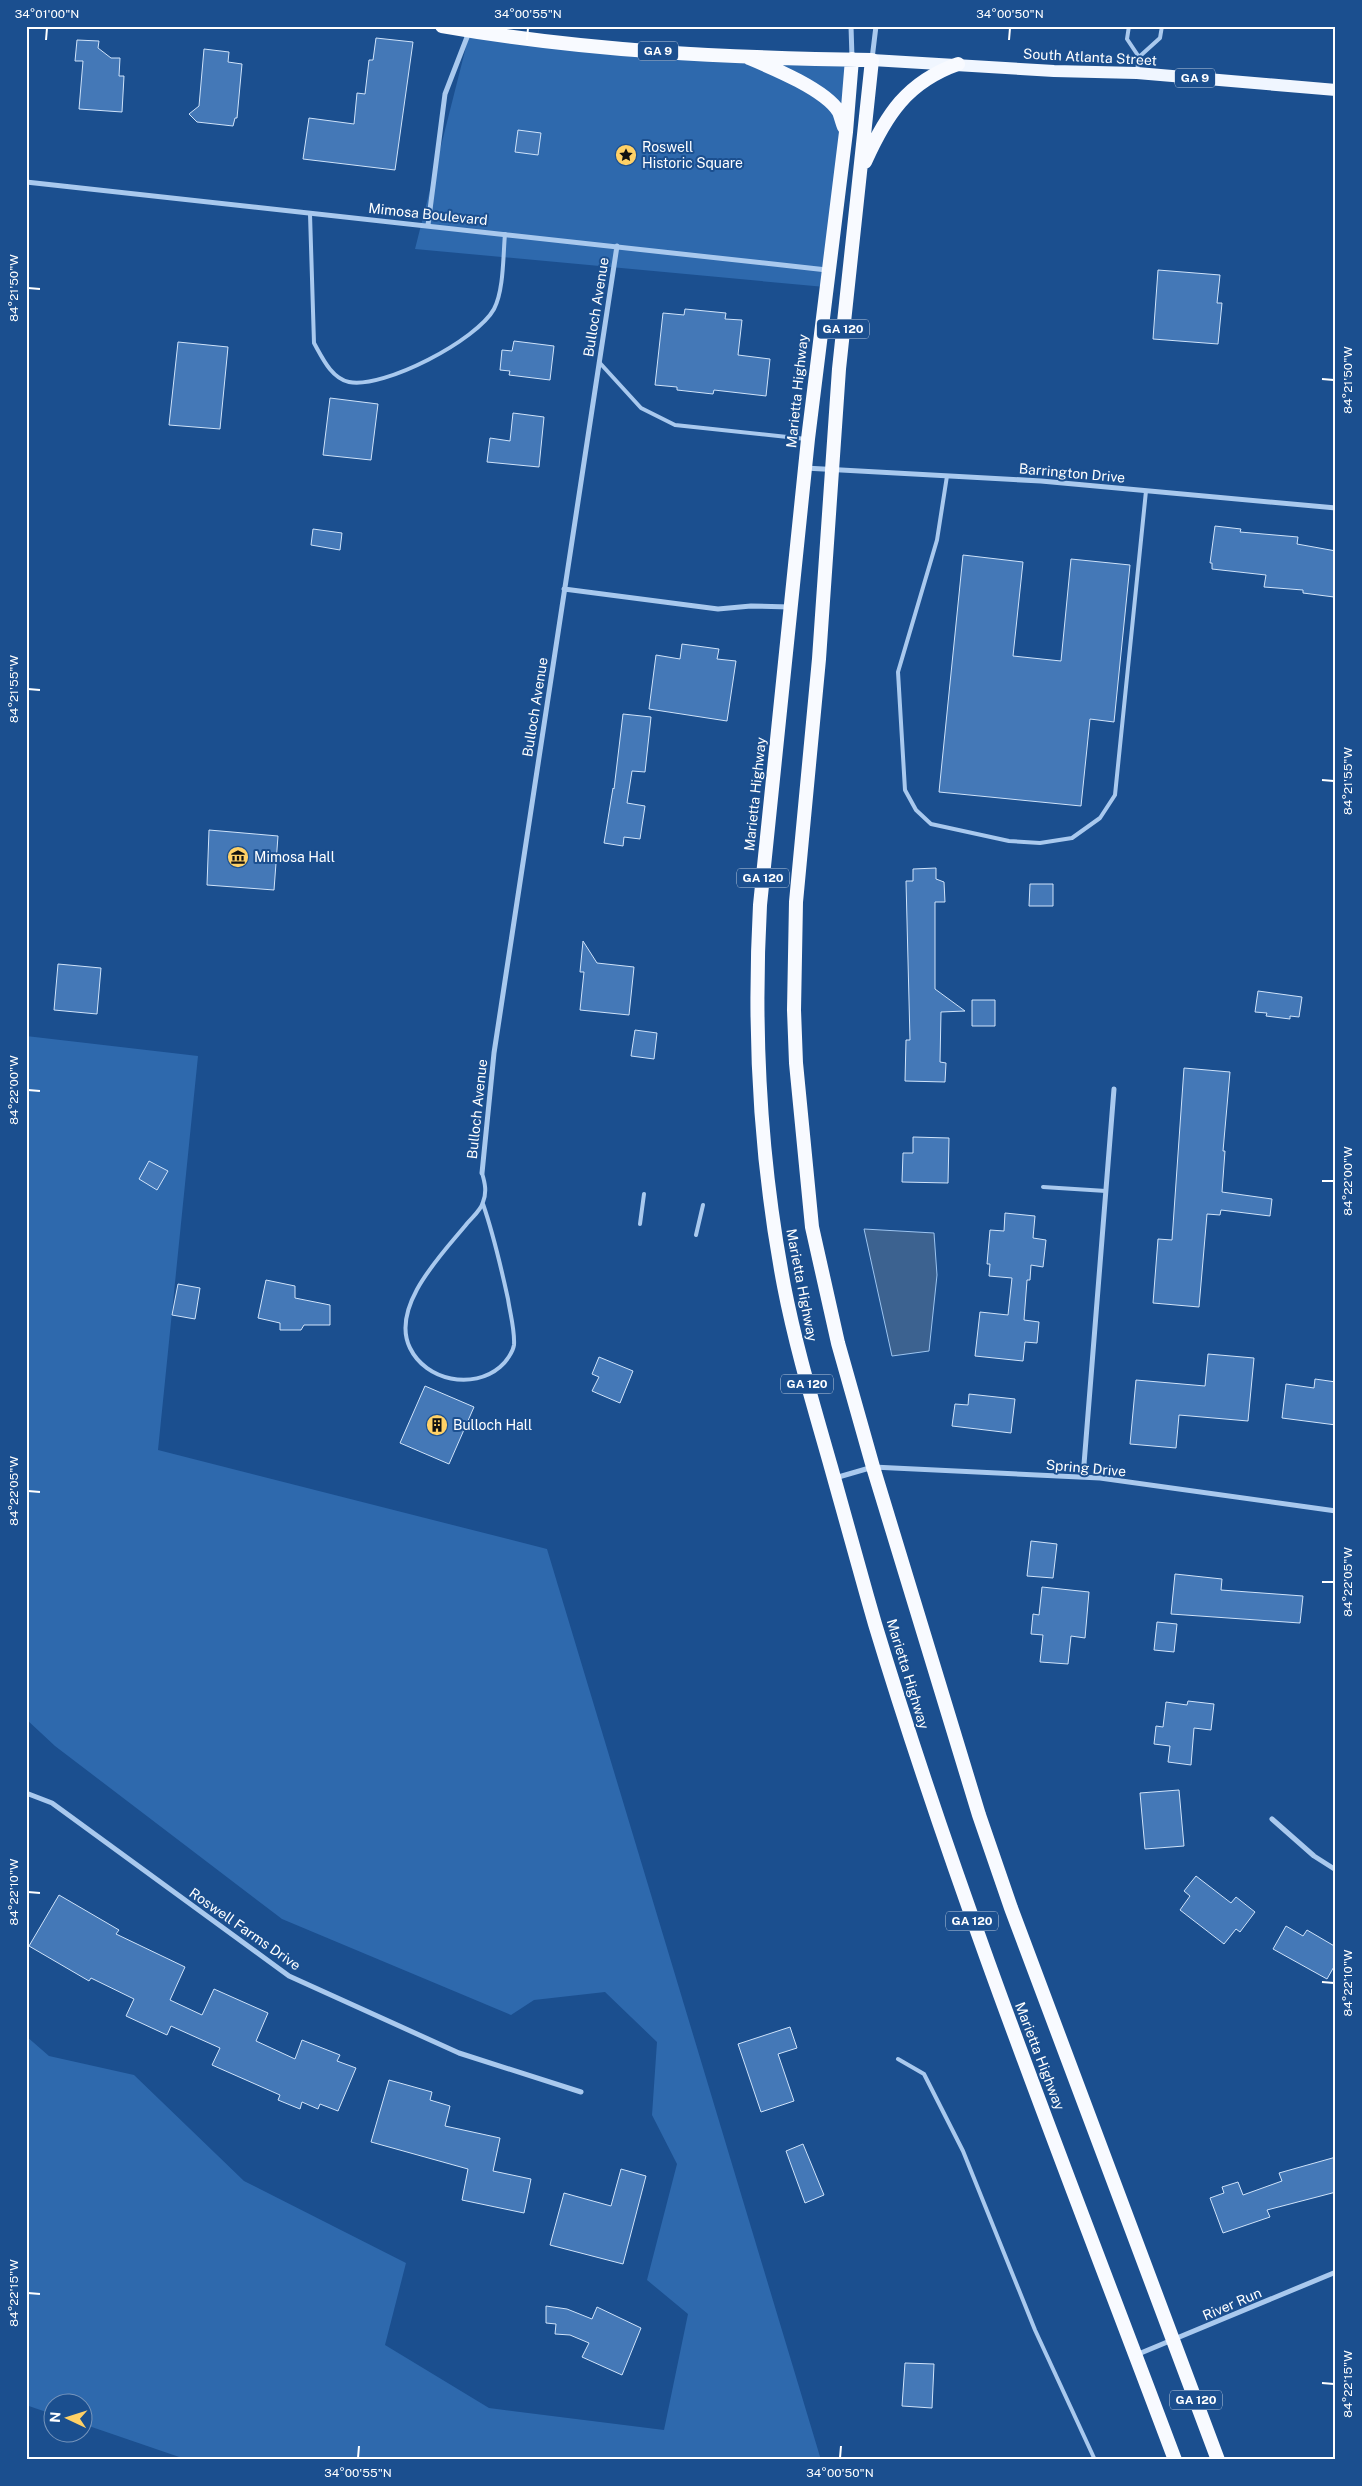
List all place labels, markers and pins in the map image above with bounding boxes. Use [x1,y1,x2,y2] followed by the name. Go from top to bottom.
[642,139,743,171] place label: Roswell Historic Square
[614,143,638,167] place icon: Roswell Historic Square
[226,845,250,869] museum icon: Mimosa Hall
[254,849,335,865] place label: Mimosa Hall
[425,1413,449,1437] building icon: Bulloch Hall
[453,1417,532,1433] place label: Bulloch Hall

